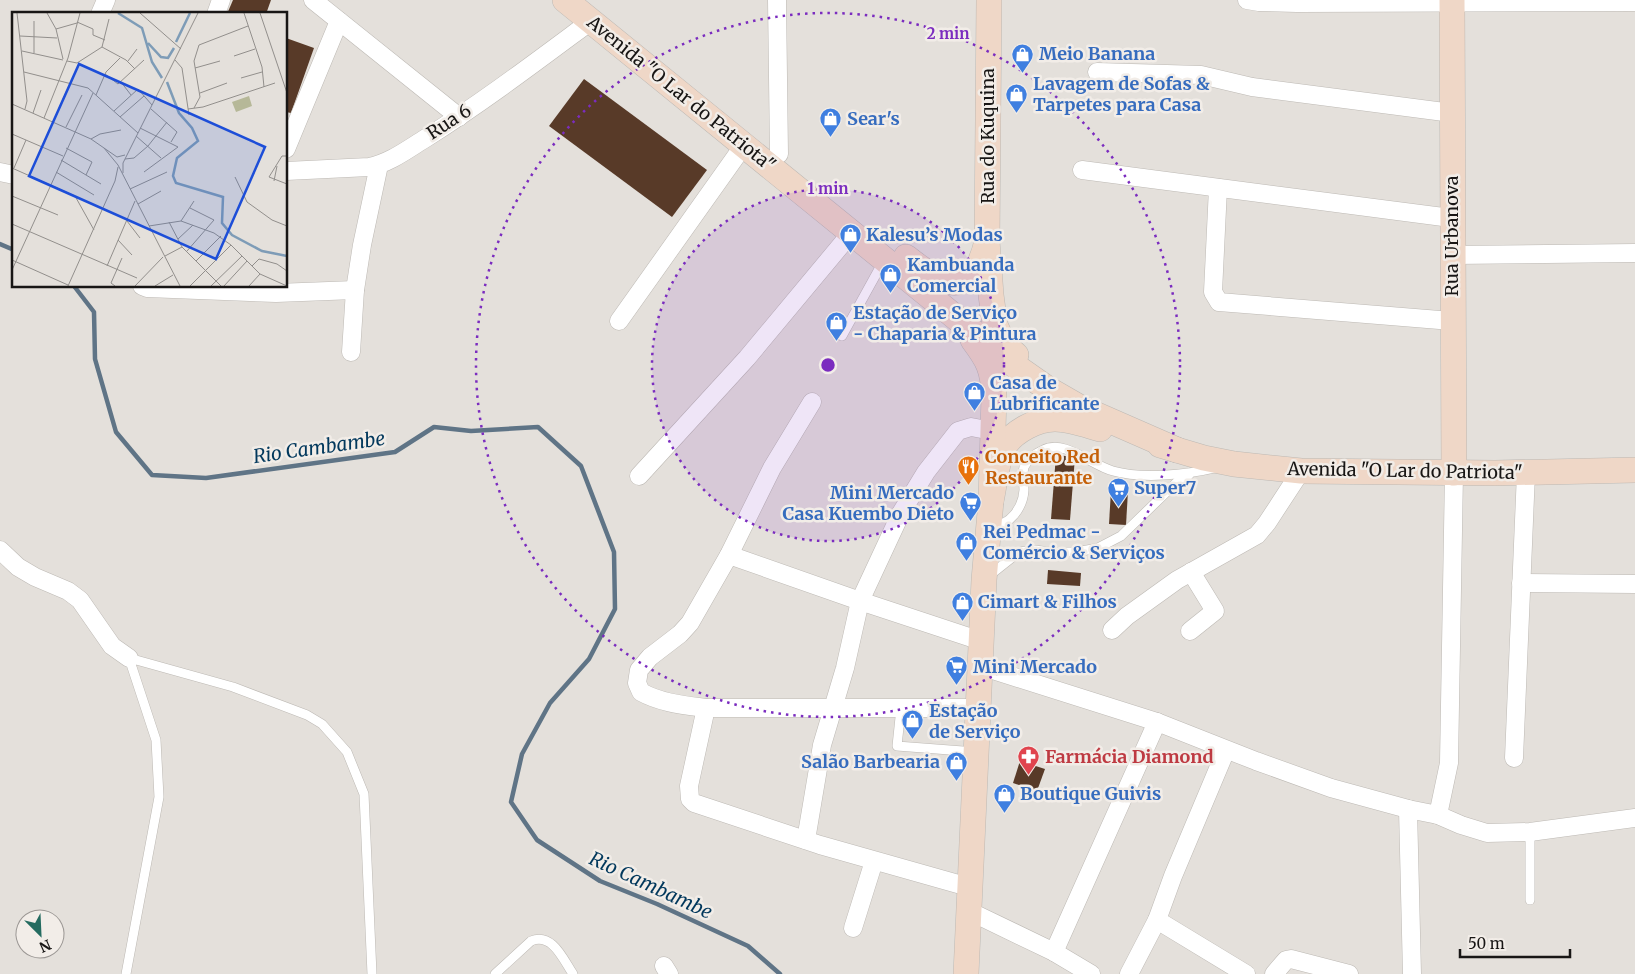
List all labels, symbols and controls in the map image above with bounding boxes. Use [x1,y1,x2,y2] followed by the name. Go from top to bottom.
[582,10,780,177] street label: Avenida "O Lar do Patriota"
[12,12,288,288] inset map
[927,24,969,43] text: 2 min
[1011,42,1035,73] shop icon: Meio Banana
[1039,42,1155,65] place label: Meio Banana
[976,68,999,204] street label: Rua do Kuquina
[1033,72,1210,116] place label: Lavagem de Sofas & Tarpetes para Casa
[1005,82,1029,113] shop icon: Lavagem de Sofas & Tarpetes para Casa
[422,99,475,144] street label: Rua 6
[819,107,843,138] shop icon: Sear's
[847,107,900,130] place label: Sear's
[1440,175,1463,296] street label: Rua Urbanova
[808,179,848,198] text: 1 min
[838,223,862,254] shop icon: Kalesu’s Modas
[866,223,1003,246] place label: Kalesu’s Modas
[907,253,1014,297] place label: Kambuanda Comercial
[879,263,903,294] shop icon: Kambuanda Comercial
[853,301,1037,345] place label: Estação de Serviço - Chaparia & Pintura
[825,311,849,342] shop icon: Estação de Serviço - Chaparia & Pintura
[819,356,837,374] centre of rings
[990,371,1100,415] place label: Casa de Lubrificante
[962,381,986,412] shop icon: Casa de Lubrificante
[252,426,387,468] water label: Rio Cambambe
[985,445,1100,489] place label: Conceito Red Restaurante
[957,455,981,486] restaurant icon: Conceito Red Restaurante
[1286,457,1523,484] street label: Avenida "O Lar do Patriota"
[1106,476,1130,507] supermarket icon: Super7
[1134,476,1197,499] place label: Super7
[783,481,954,525] place label: Mini Mercado Casa Kuembo Dieto
[958,491,982,522] supermarket icon: Mini Mercado Casa Kuembo Dieto
[983,520,1165,564] place label: Rei Pedmac - Comércio & Serviços
[955,530,979,561] shop icon: Rei Pedmac - Comércio & Serviços
[950,590,974,621] shop icon: Cimart & Filhos
[978,590,1117,613] place label: Cimart & Filhos
[945,655,969,686] supermarket icon: Mini Mercado
[973,655,1097,678] place label: Mini Mercado
[929,699,1021,743] place label: Estação de Serviço
[901,709,925,740] shop icon: Estação de Serviço
[1017,745,1041,776] pharmacy icon: Farmácia Diamond
[1045,745,1214,768] place label: Farmácia Diamond
[801,750,940,773] place label: Salão Barbearia
[944,750,968,781] shop icon: Salão Barbearia
[992,782,1016,813] shop icon: Boutique Guivis
[1020,782,1161,805] place label: Boutique Guivis
[586,846,717,924] water label: Rio Cambambe
[15,909,65,959] north arrow
[1460,926,1570,958] scale bar
[1468,934,1505,953] text: 50 m
[37,935,54,956] text: N

